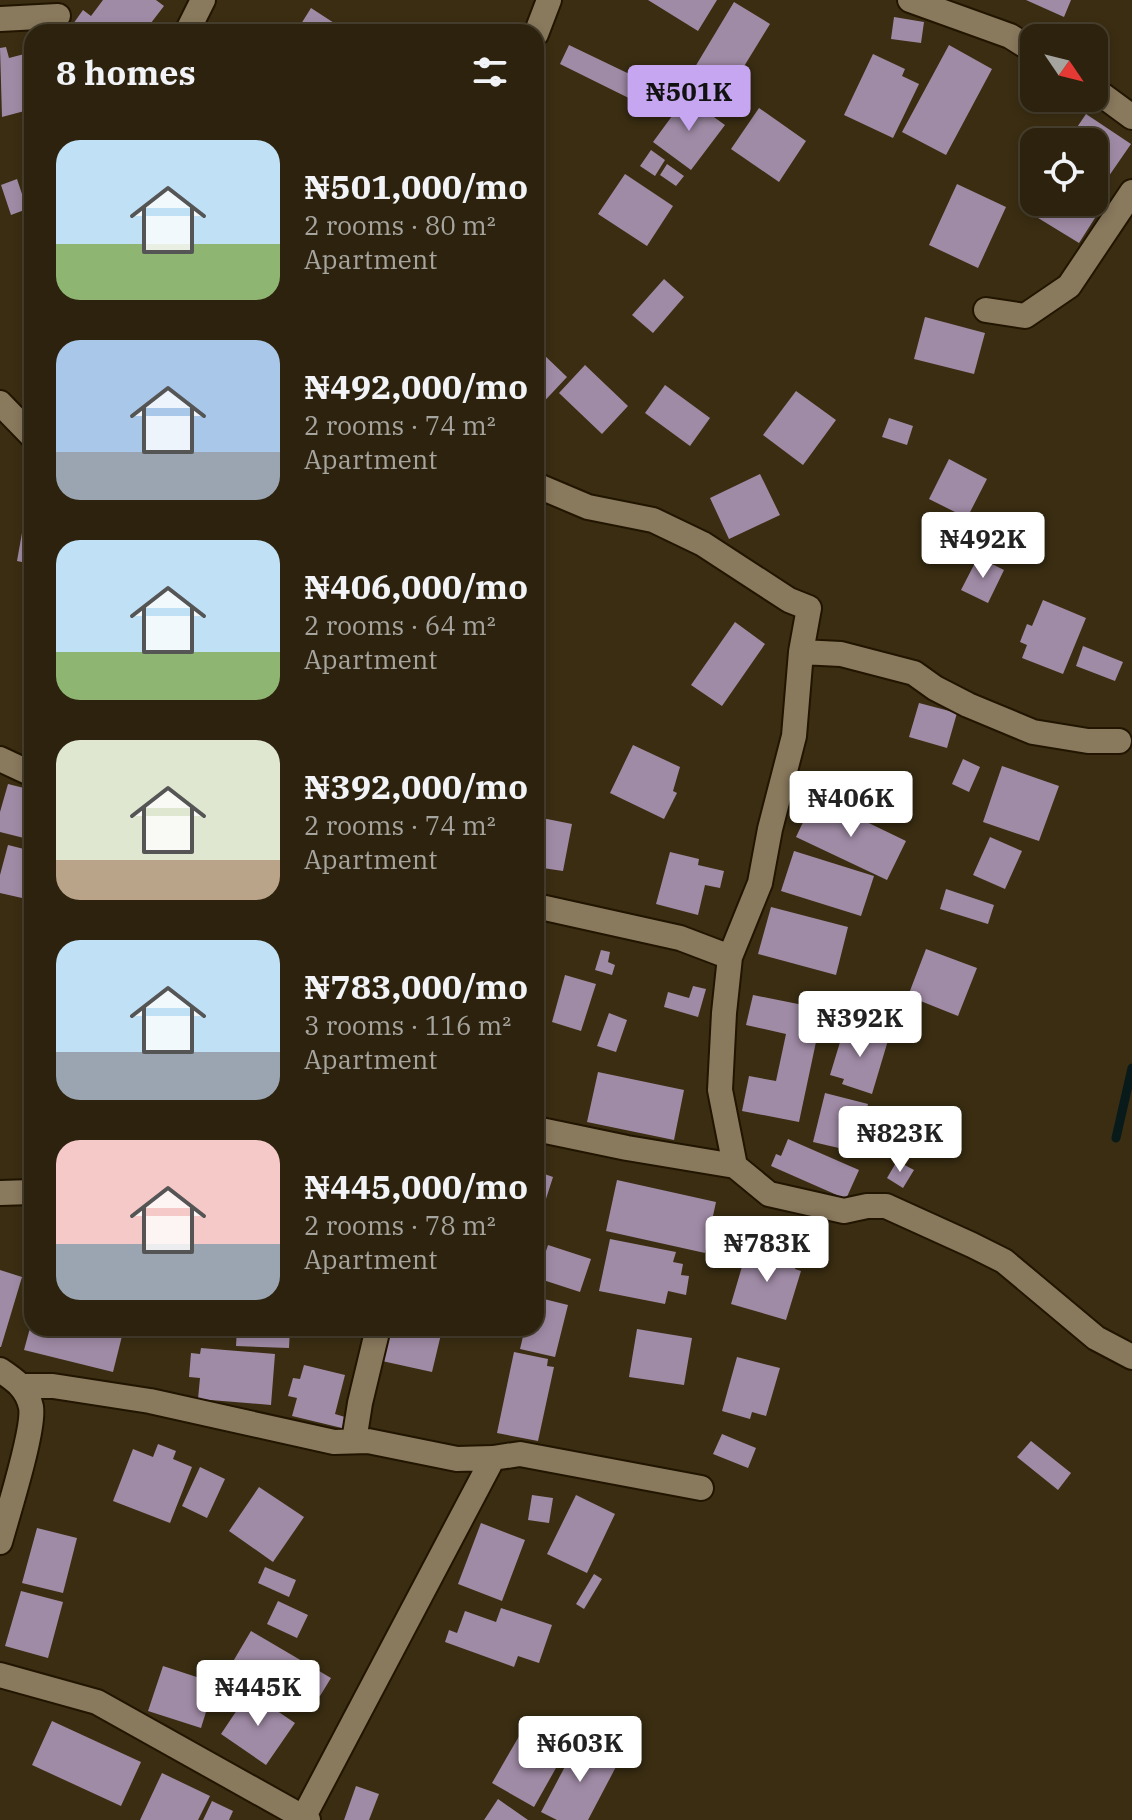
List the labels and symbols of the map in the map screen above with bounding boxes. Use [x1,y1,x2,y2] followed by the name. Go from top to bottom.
[1020,24,1108,112] north arrow
[633,65,745,133] pin: ₦501K
[927,512,1039,580] pin: ₦492K
[795,771,907,839] pin: ₦406K
[804,991,916,1059] pin: ₦392K
[844,1106,956,1174] pin: ₦823K
[711,1216,823,1284] pin: ₦783K
[202,1660,314,1728] pin: ₦445K
[524,1716,636,1784] pin: ₦603K

